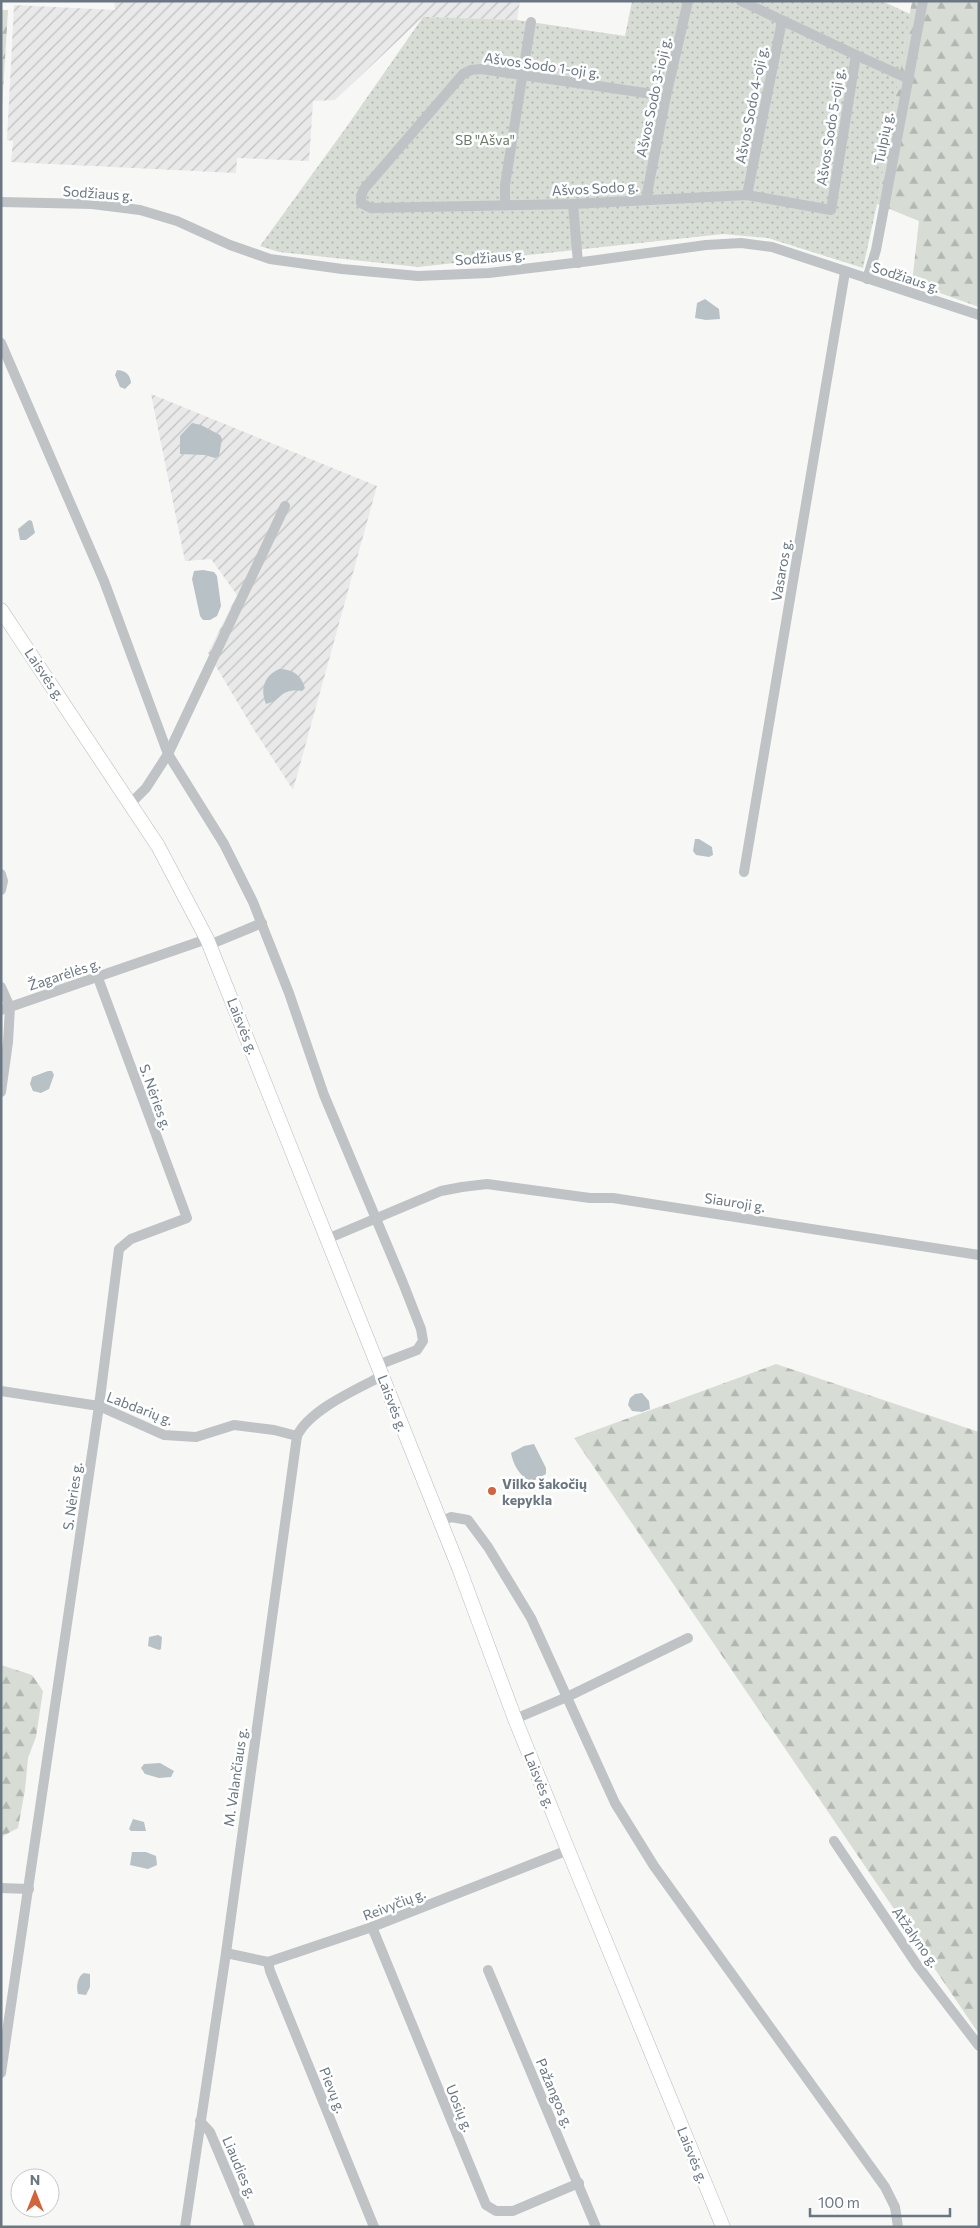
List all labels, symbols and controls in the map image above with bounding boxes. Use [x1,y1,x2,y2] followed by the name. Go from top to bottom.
[632,35,674,159] street label: Ašvos Sodo 3-ioji g.
[731,45,771,165] street label: Ašvos Sodo 4-oji g.
[483,48,601,82] street label: Ašvos Sodo 1-oji g.
[812,67,848,187] street label: Ašvos Sodo 5-oji g.
[870,111,896,165] street label: Tulpių g.
[455,131,515,148] park label: SB "Ašva"
[551,177,639,199] street label: Ašvos Sodo g.
[62,182,134,204] street label: Sodžiaus g.
[454,245,526,269] street label: Sodžiaus g.
[870,258,942,296] street label: Sodžiaus g.
[767,537,795,603] street label: Vasaros g.
[21,645,69,703] street label: Laisvės g.
[26,954,102,994] street label: Žagarėlės g.
[224,995,262,1057] street label: Laisvės g.
[136,1062,176,1132] street label: S. Nėries g.
[703,1189,767,1215] street label: Siauroji g.
[374,1372,412,1434] street label: Laisvės g.
[104,1388,176,1428] street label: Labdarių g.
[59,1461,85,1531] street label: S. Nėries g.
[502,1475,587,1508] place label: Vilko šakočių kepykla
[486,1485,498,1497] marker: Vilko šakočių kepykla
[220,1726,250,1828] street label: M. Valančiaus g.
[521,1749,559,1811] street label: Laisvės g.
[360,1884,428,1924] street label: Reivyčių g.
[889,1903,943,1971] street label: Atžalyno g.
[533,2056,577,2130] street label: Pažangos g.
[316,2064,350,2116] street label: Pievų g.
[443,2082,477,2134] street label: Uosių g.
[674,2124,712,2186] street label: Laisvės g.
[219,2133,261,2201] street label: Liaudies g.
[10,2168,60,2218] north arrow
[30,2171,40,2188] text: N
[810,2186,950,2218] scale bar
[818,2193,860,2211] text: 100 m

